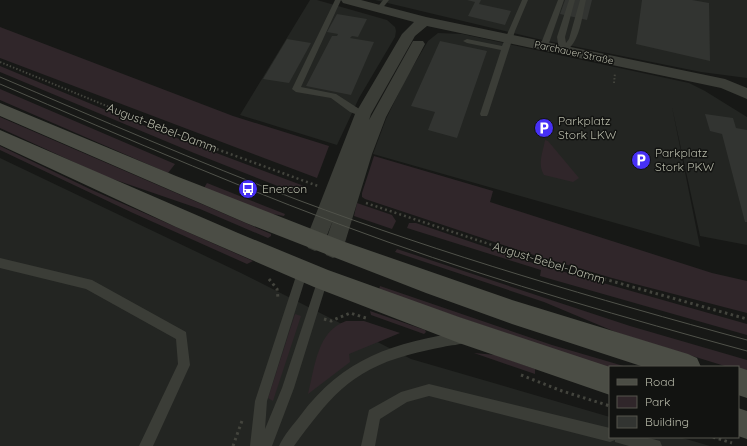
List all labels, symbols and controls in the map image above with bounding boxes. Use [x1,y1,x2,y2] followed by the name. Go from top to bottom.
[533,38,615,67] street label: Parchauer Straße
[105,100,219,155] street label: August-Bebel-Damm
[558,113,617,142] place label: Parkplatz Stork LKW
[533,117,555,139] parking icon: Parkplatz Stork LKW
[655,145,715,174] place label: Parkplatz Stork PKW
[630,149,652,171] parking icon: Parkplatz Stork PKW
[237,178,259,200] bus stop icon: Enercon
[262,181,307,196] place label: Enercon
[491,238,607,287] street label: August-Bebel-Damm
[609,366,739,438] legend
[645,374,675,389] text: Road
[645,394,670,409] text: Park
[645,414,689,429] text: Building

